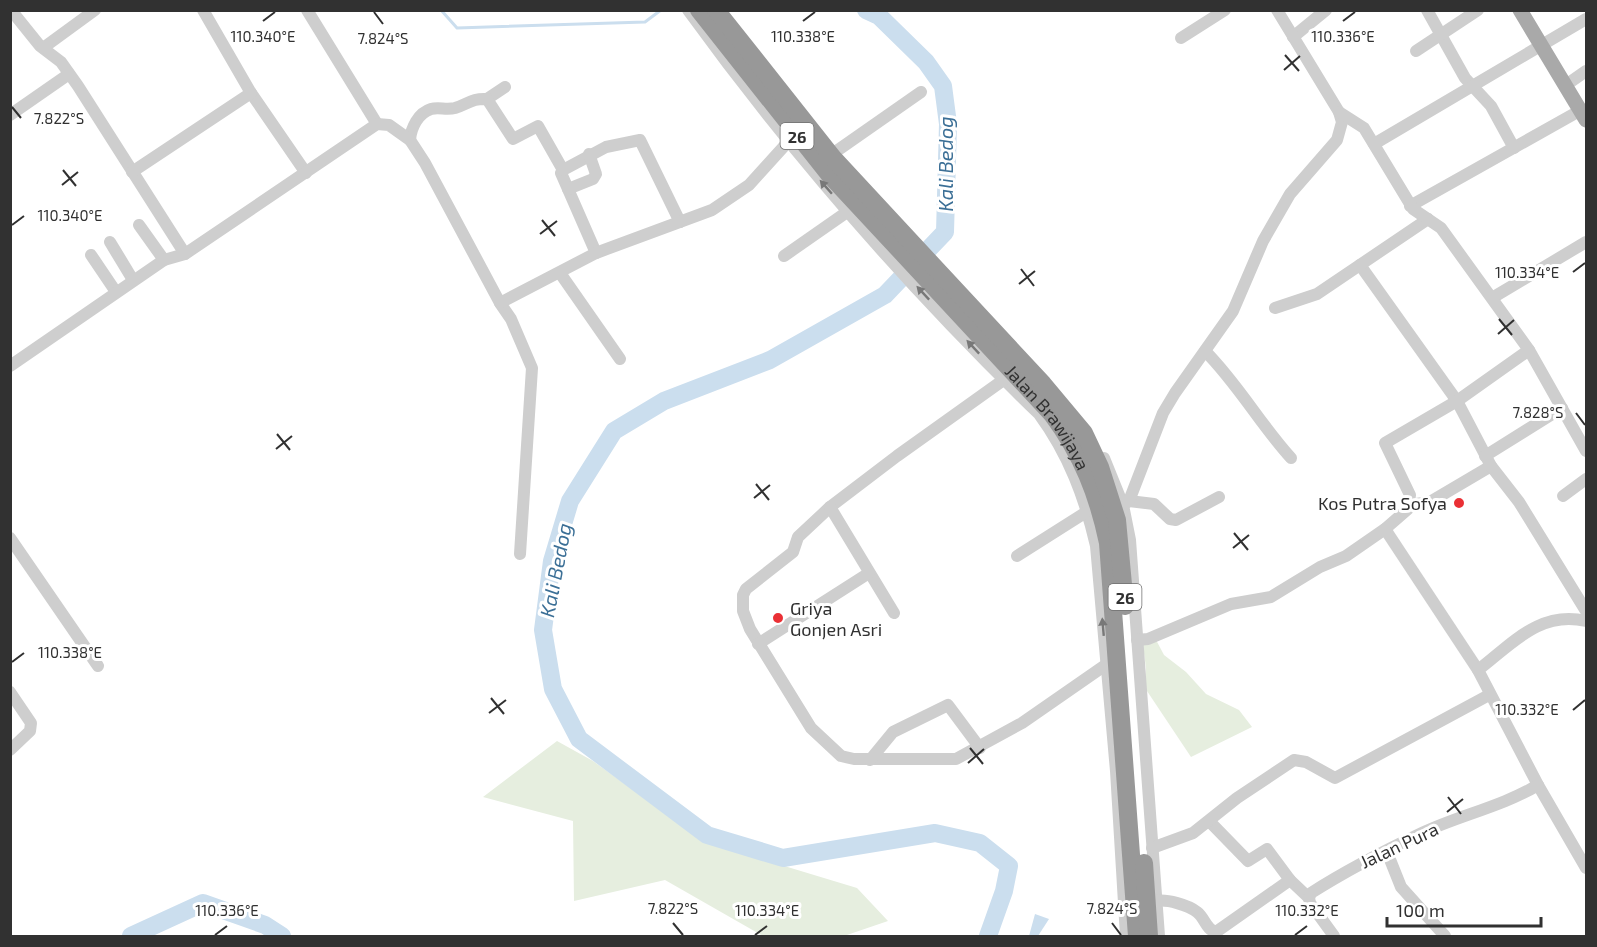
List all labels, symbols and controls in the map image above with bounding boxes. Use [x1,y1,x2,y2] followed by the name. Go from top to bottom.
[231,27,295,45] text: 110.340°E
[771,27,835,45] text: 110.338°E
[1311,27,1375,45] text: 110.336°E
[357,29,409,47] text: 7.824°S
[34,109,84,127] text: 7.822°S
[933,116,957,212] water label: Kali Bedog
[780,123,814,149] road number: 26
[819,179,832,195] one-way arrow
[38,206,102,224] text: 110.340°E
[1495,263,1559,281] text: 110.334°E
[917,286,930,301] one-way arrow
[966,339,980,354] one-way arrow
[1001,360,1094,473] street label: Jalan Brawijaya
[1513,403,1563,421] text: 7.828°S
[1318,492,1447,514] place label: Kos Putra Sofya
[1452,496,1466,510] marker: Kos Putra Sofya
[534,521,576,619] water label: Kali Bedog
[1108,584,1142,610] road number: 26
[790,597,882,640] place label: Griya Gonjen Asri
[771,611,785,625] marker: Griya Gonjen Asri
[1098,617,1108,636] one-way arrow
[38,643,102,661] text: 110.338°E
[1495,700,1559,718] text: 110.332°E
[1356,817,1442,873] street label: Jalan Pura
[1387,890,1542,928] scale bar
[648,899,698,917] text: 7.822°S
[1086,899,1138,917] text: 7.824°S
[1396,899,1445,921] text: 100 m
[195,901,259,919] text: 110.336°E
[735,901,799,919] text: 110.334°E
[1275,901,1339,919] text: 110.332°E

